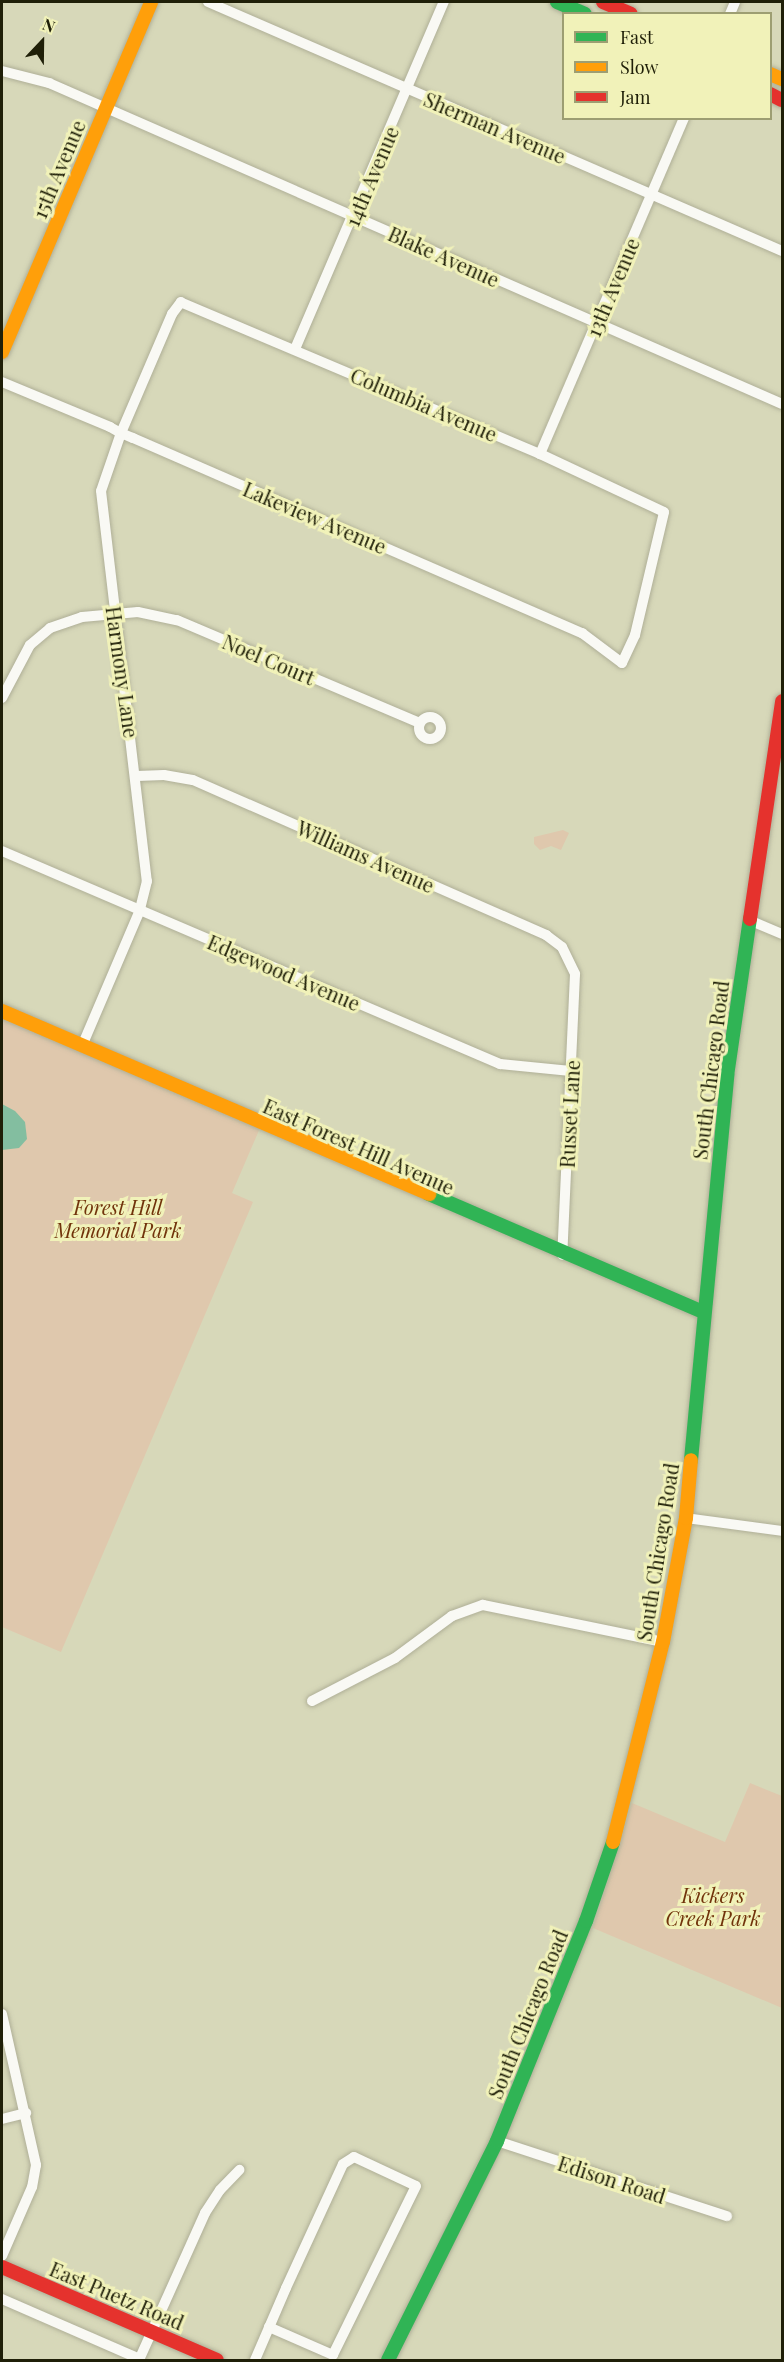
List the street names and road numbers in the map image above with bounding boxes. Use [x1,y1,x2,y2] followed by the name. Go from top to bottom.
[420,86,570,168] street label: Sherman Avenue
[26,116,90,222] street label: 15th Avenue
[339,122,403,230] street label: 14th Avenue
[385,221,503,291] street label: Blake Avenue
[580,234,644,340] street label: 13th Avenue
[347,362,501,446] street label: Columbia Avenue
[239,476,391,558] street label: Lakeview Avenue
[102,604,144,740] street label: Harmony Lane
[219,629,319,689] street label: Noel Court
[293,815,439,897] street label: Williams Avenue
[204,929,364,1015] street label: Edgewood Avenue
[687,979,733,1161] street label: South Chicago Road
[554,1059,584,1169] street label: Russet Lane
[259,1093,459,1199] street label: East Forest Hill Avenue
[631,1461,683,1643] street label: South Chicago Road
[482,1926,572,2102] street label: South Chicago Road
[555,2150,669,2208] street label: Edison Road
[46,2256,188,2334] street label: East Puetz Road

